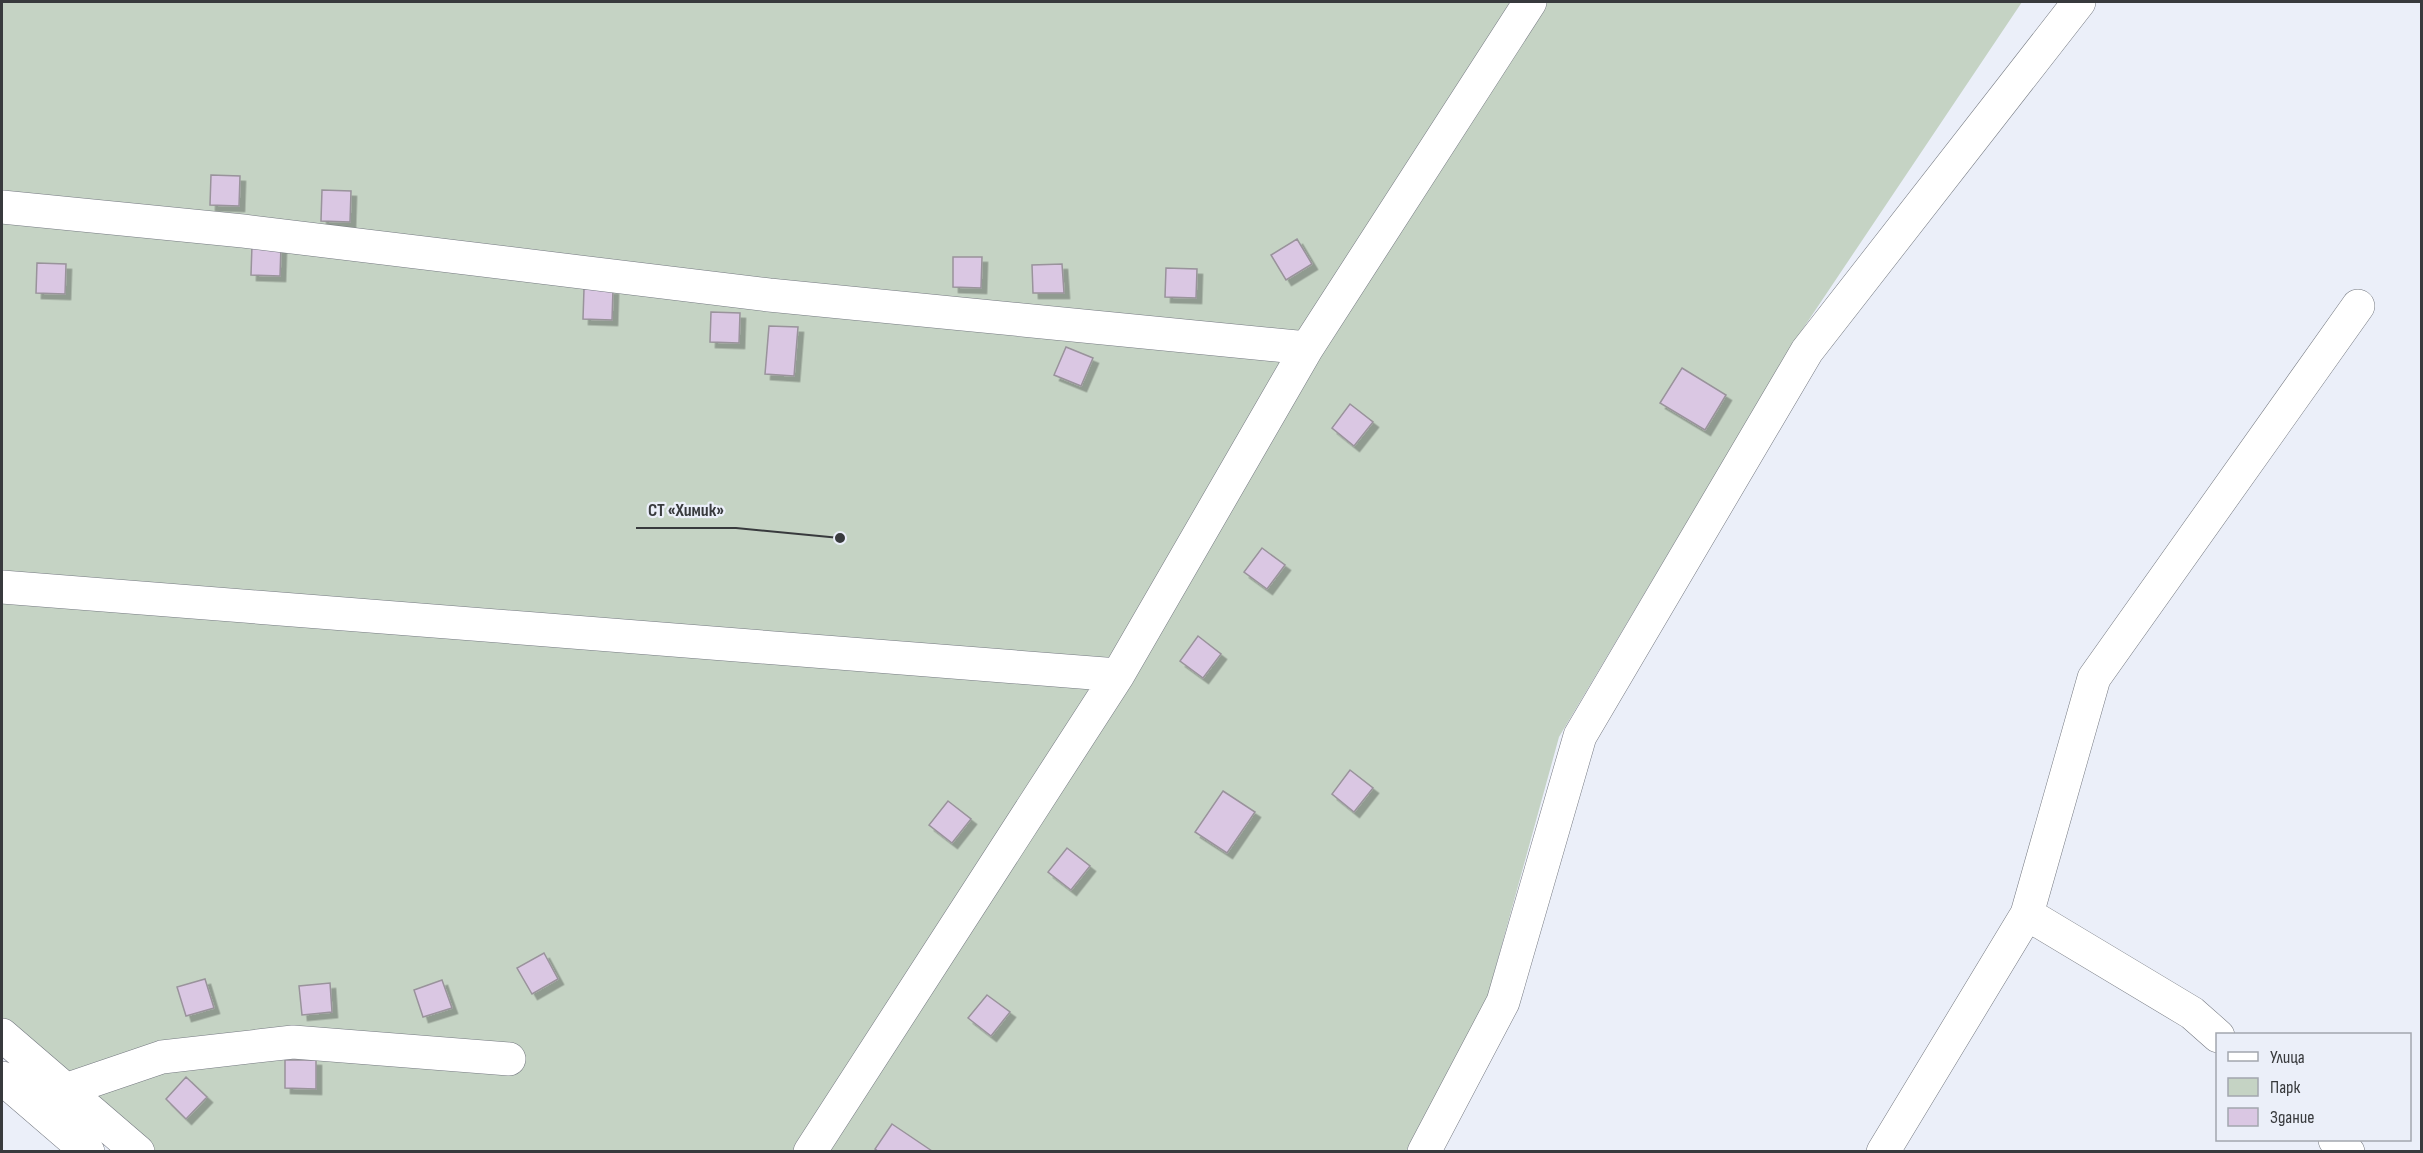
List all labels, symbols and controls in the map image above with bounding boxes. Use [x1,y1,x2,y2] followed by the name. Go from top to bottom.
[636,492,736,528] callout: СТ «Химик»
[648,500,724,521] text: СТ «Химик»
[2216,1033,2411,1141] legend
[2270,1047,2305,1068] text: Улица
[2270,1077,2301,1098] text: Парк
[2270,1107,2315,1128] text: Здание

